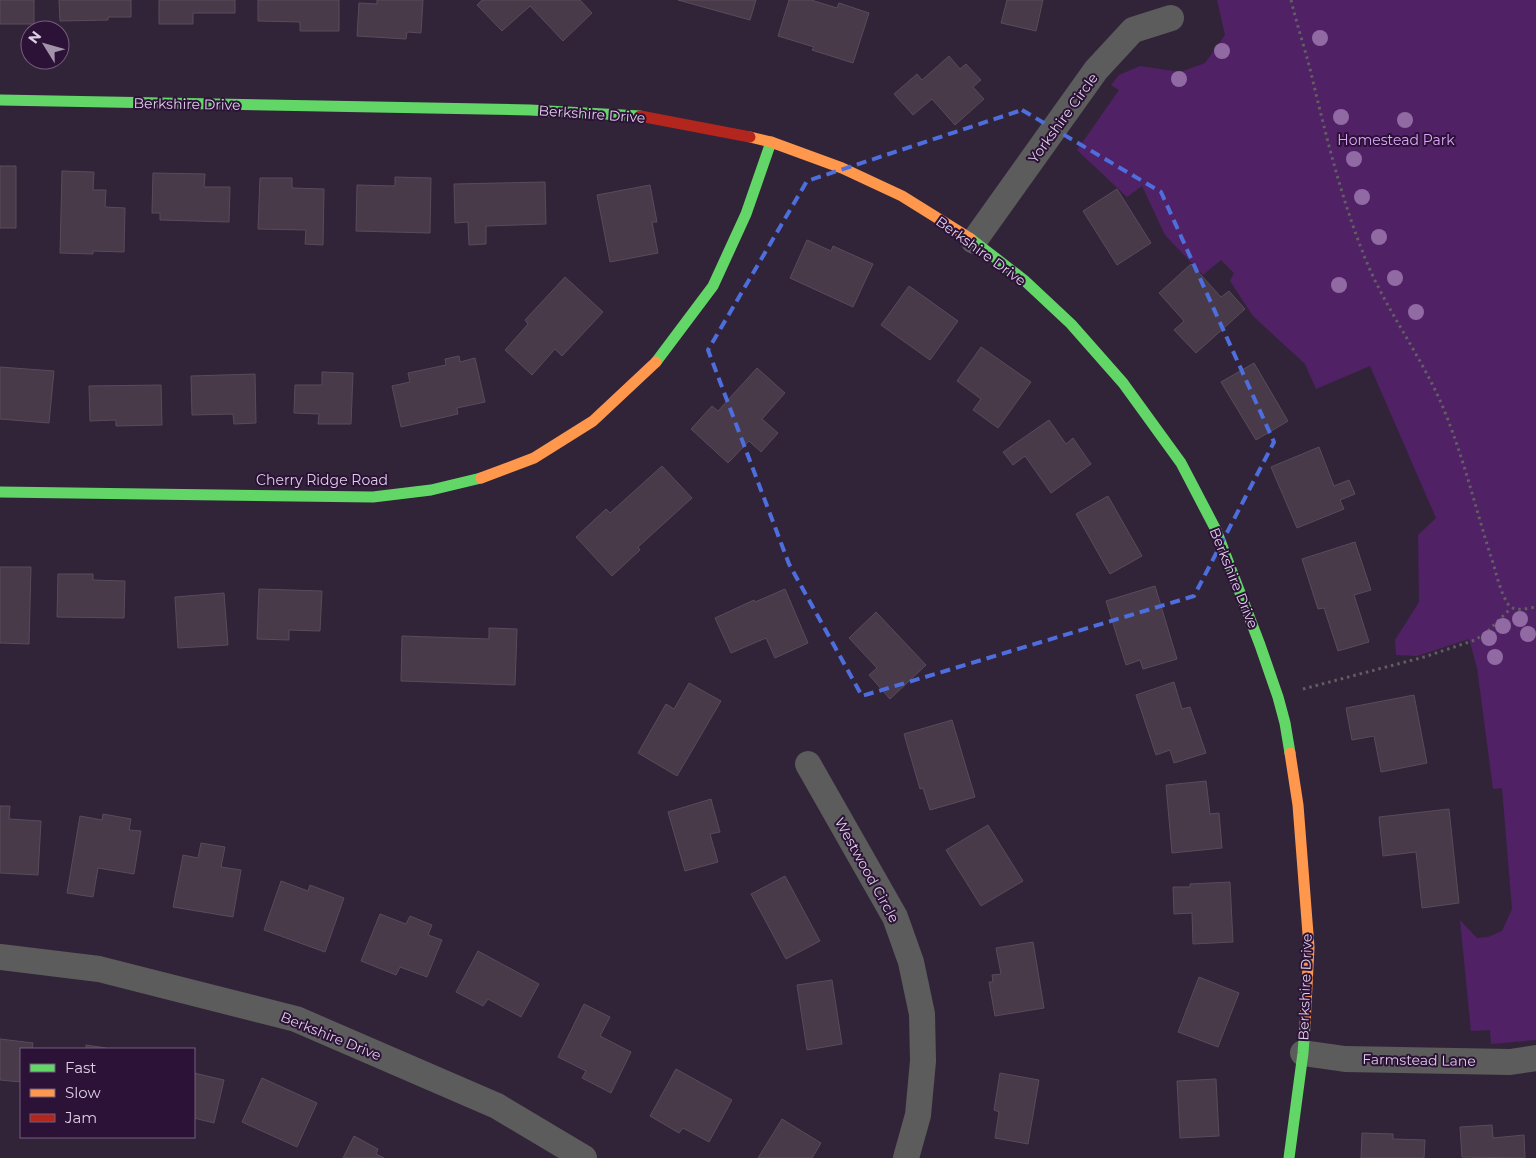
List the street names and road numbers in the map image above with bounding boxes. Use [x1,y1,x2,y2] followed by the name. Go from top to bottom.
[1024,69,1102,167] street label: Yorkshire Circle
[133,94,241,114] street label: Berkshire Drive
[538,101,646,127] street label: Berkshire Drive
[932,212,1030,290] street label: Berkshire Drive
[256,471,388,489] street label: Cherry Ridge Road
[1206,525,1262,631] street label: Berkshire Drive
[831,814,903,926] street label: Westwood Circle
[1294,933,1316,1041] street label: Berkshire Drive
[278,1008,384,1064] street label: Berkshire Drive
[1362,1050,1476,1070] street label: Farmstead Lane

